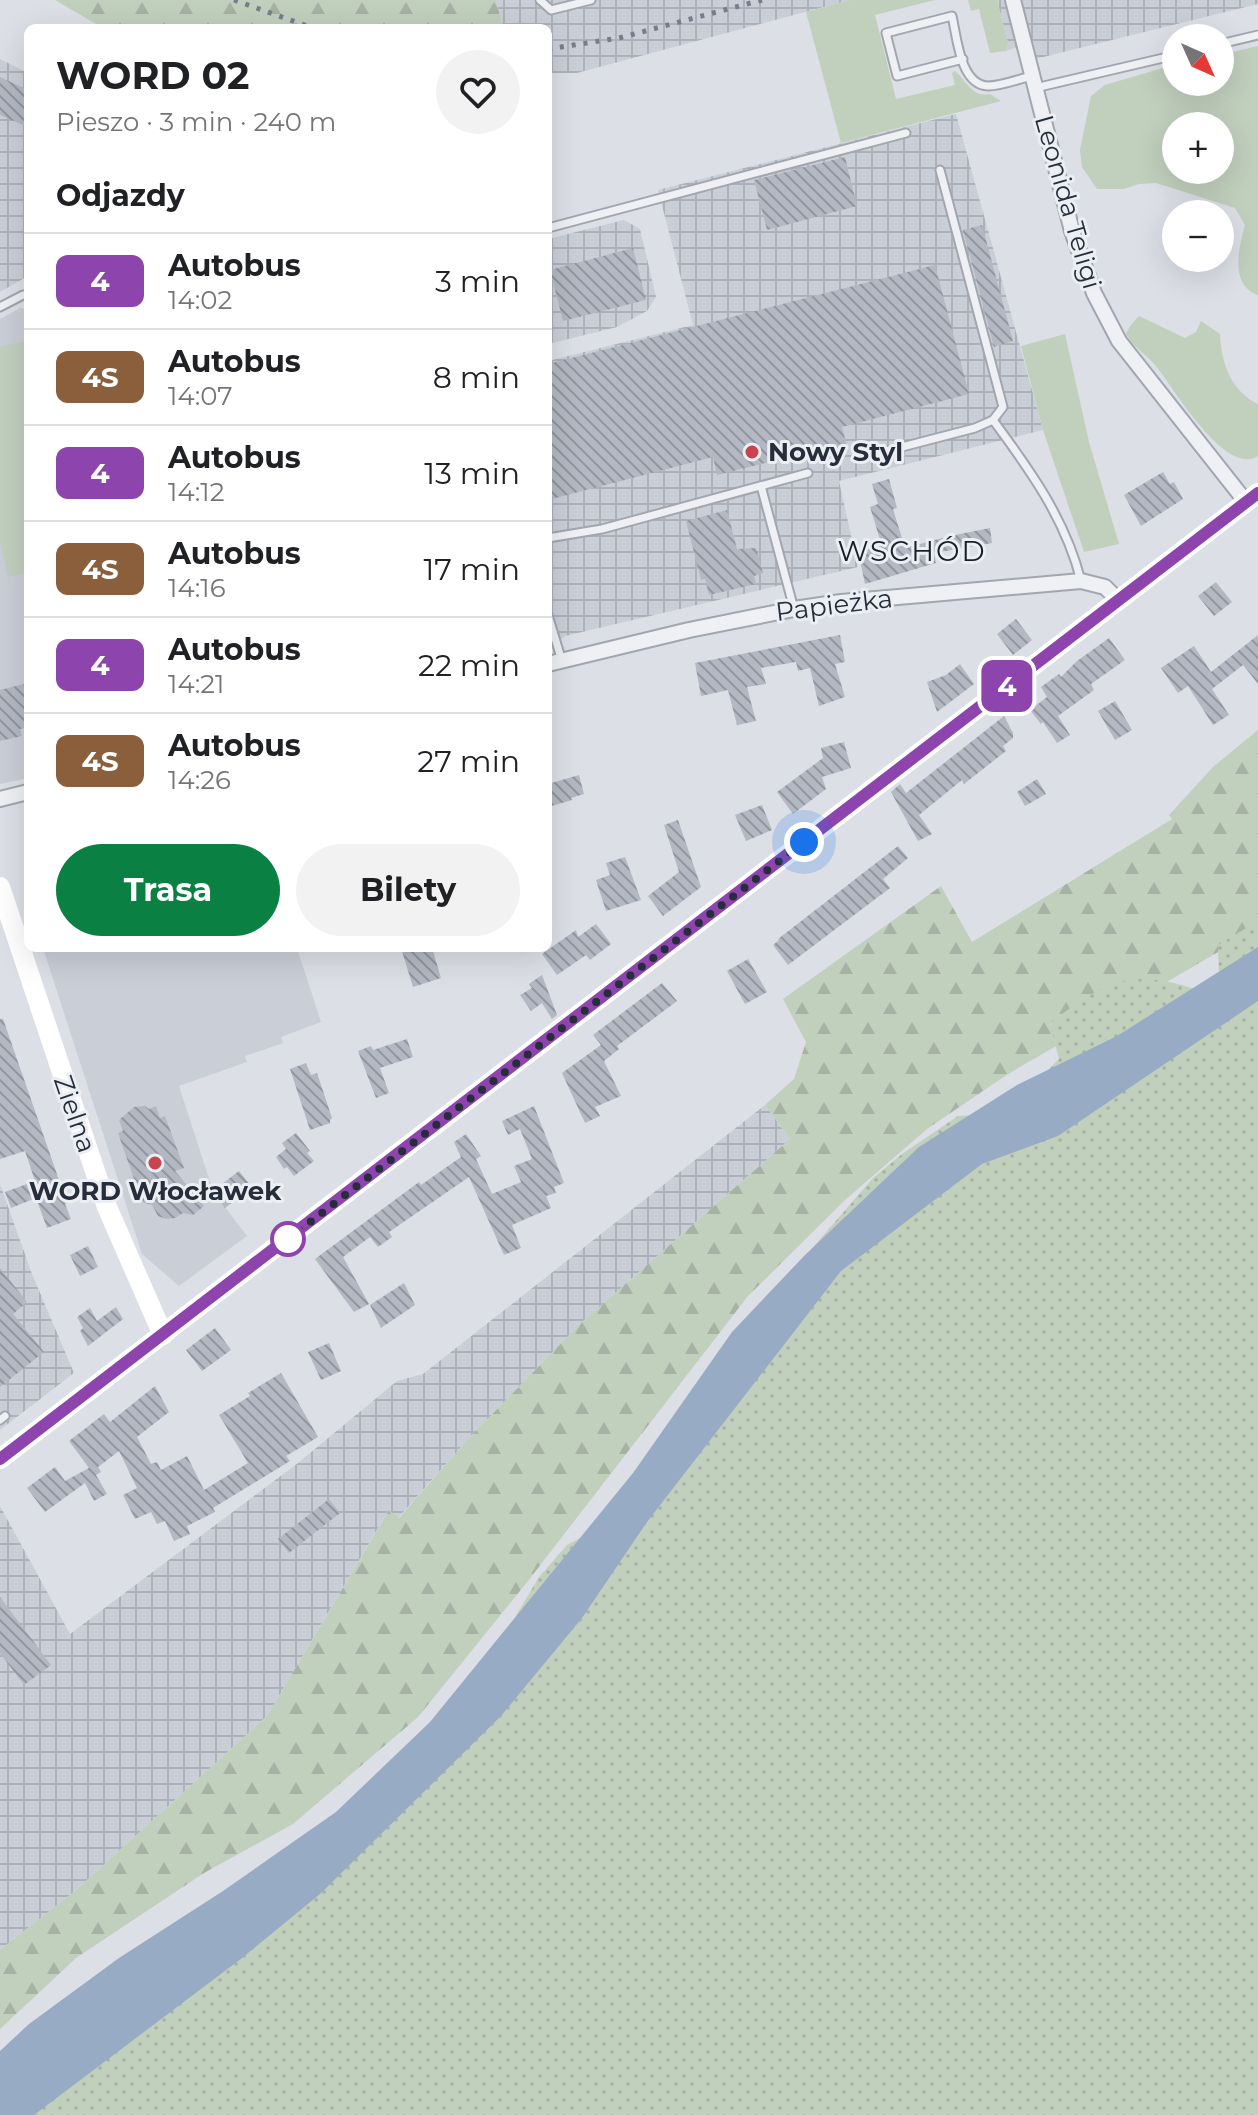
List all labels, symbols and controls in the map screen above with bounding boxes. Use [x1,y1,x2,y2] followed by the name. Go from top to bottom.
[1162,24,1234,96] north arrow
[1162,24,1234,272] map controls
[436,50,520,134] button: heart
[56,52,250,99] text: WORD 02
[56,106,336,138] text: Pieszo · 3 min · 240 m
[1028,111,1108,293] street label: Leonida Teligi
[1162,112,1234,184] button: +
[56,177,185,214] text: Odjazdy
[1162,200,1234,272] button: −
[168,247,301,284] text: Autobus
[435,263,520,300] text: 3 min
[90,264,110,298] text: 4
[168,284,232,316] text: 14:02
[168,343,301,380] text: Autobus
[433,359,520,396] text: 8 min
[81,360,119,394] text: 4S
[168,380,233,412] text: 14:07
[768,436,903,468] place label: Nowy Styl
[168,439,301,476] text: Autobus
[743,443,761,461] marker: Nowy Styl
[424,455,520,492] text: 13 min
[90,456,110,490] text: 4
[168,476,224,508] text: 14:12
[837,534,987,568] district label: WSCHÓD
[168,535,301,572] text: Autobus
[423,551,520,588] text: 17 min
[81,552,119,586] text: 4S
[168,572,225,604] text: 14:16
[774,582,894,628] street label: Papieżka
[168,631,301,668] text: Autobus
[418,647,520,684] text: 22 min
[90,648,110,682] text: 4
[981,660,1033,712] line badge: 4
[168,668,224,700] text: 14:21
[997,669,1017,703] text: 4
[168,727,301,764] text: Autobus
[417,743,520,780] text: 27 min
[81,744,119,778] text: 4S
[168,764,231,796] text: 14:26
[784,822,824,862] your location
[56,844,280,936] button: Trasa
[296,844,520,936] button: Bilety
[47,1071,103,1157] street label: Zielna
[146,1154,164,1172] marker: WORD Włocławek
[29,1175,282,1207] place label: WORD Włocławek
[271,1222,305,1256] unlabelled marker

